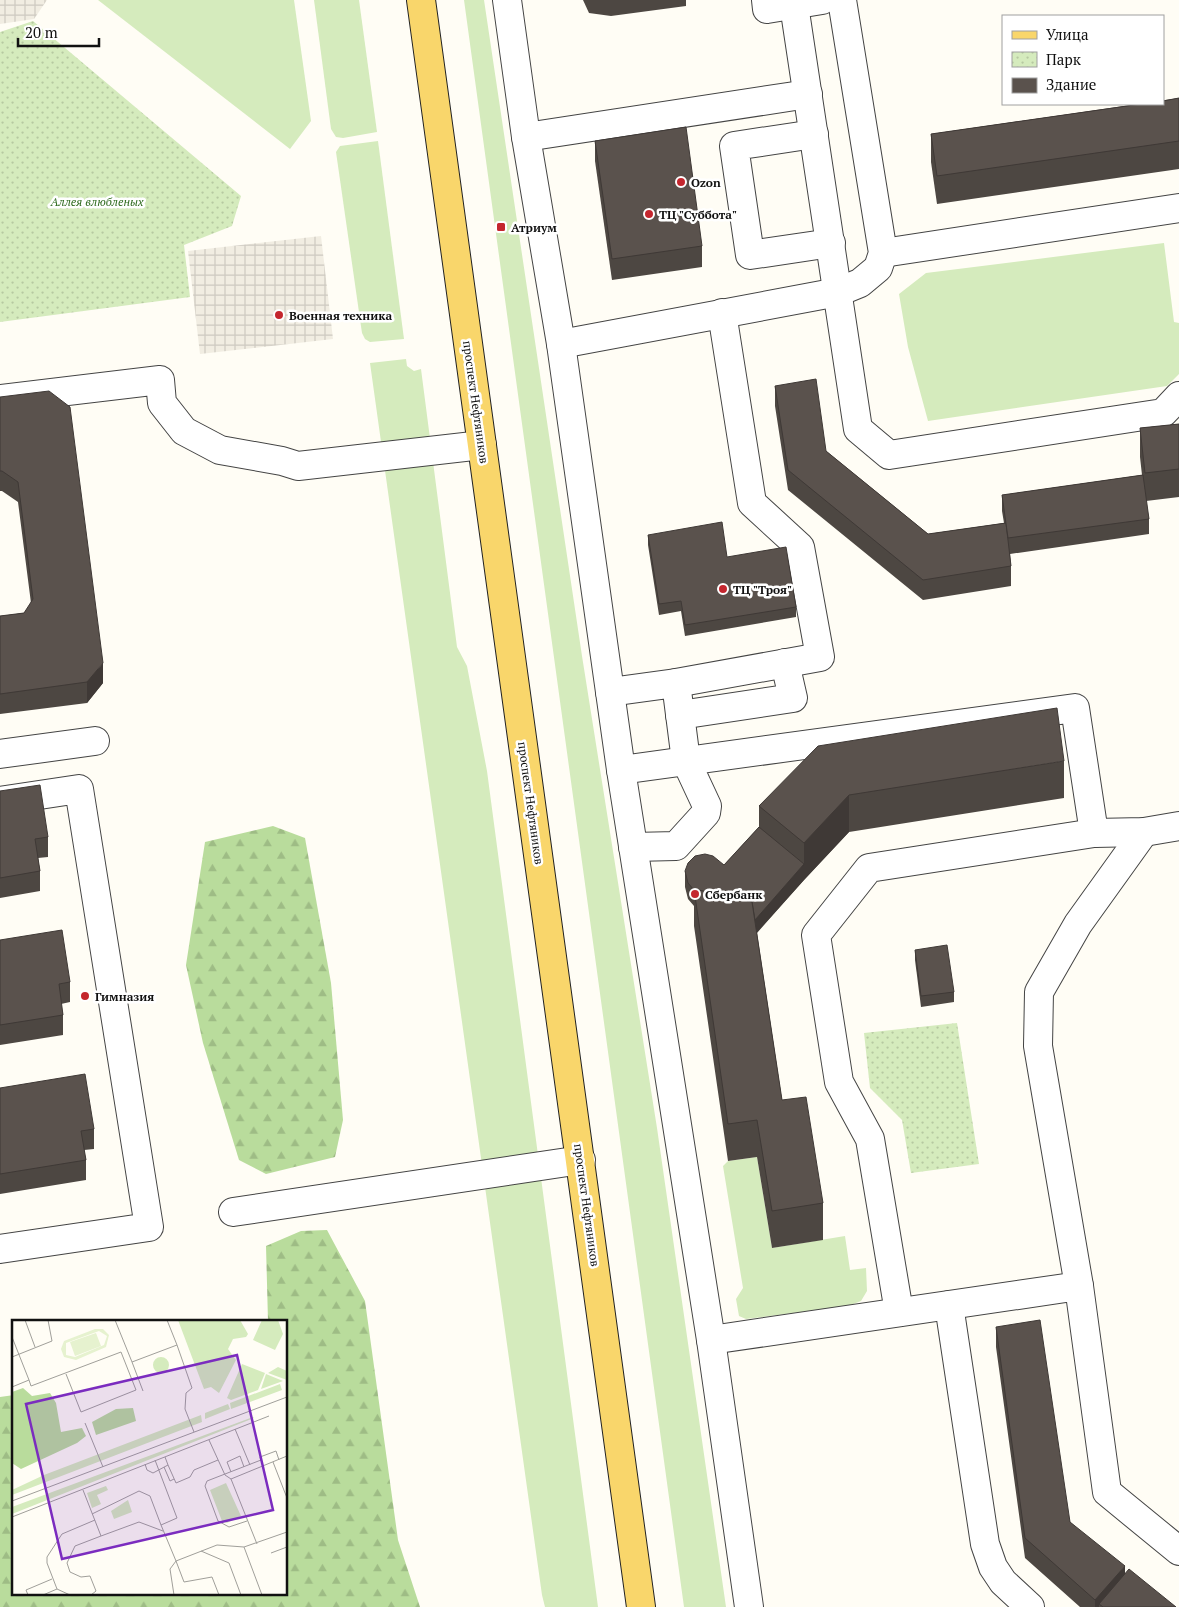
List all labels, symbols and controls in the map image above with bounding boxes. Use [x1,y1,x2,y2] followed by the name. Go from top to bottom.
[18,15,99,47] scale bar
[1002,15,1164,105] legend
[25,22,58,42] text: 20 m
[1046,24,1089,44] text: Улица
[1046,49,1082,69] text: Парк
[1046,74,1096,94] text: Здание
[691,175,721,190] place label: Ozon
[675,176,687,188] marker: Ozon
[49,194,144,209] park label: Аллея влюбленых
[659,207,737,222] place label: ТЦ "Суббота"
[643,208,655,220] marker: ТЦ "Суббота"
[511,220,557,235] place label: Атриум
[495,221,507,233] marker: Атриум
[289,308,392,323] place label: Военная техника
[273,309,285,321] marker: Военная техника
[460,340,492,464] street label: проспект Нефтяников
[733,582,792,597] place label: ТЦ "Троя"
[717,583,729,595] marker: ТЦ "Троя"
[515,741,547,865] street label: проспект Нефтяников
[705,887,763,902] place label: Сбербанк
[689,888,701,900] marker: Сбербанк
[95,989,154,1004] place label: Гимназия
[79,990,91,1002] marker: Гимназия
[571,1143,603,1267] street label: проспект Нефтяников
[12,1320,288,1594] inset map

